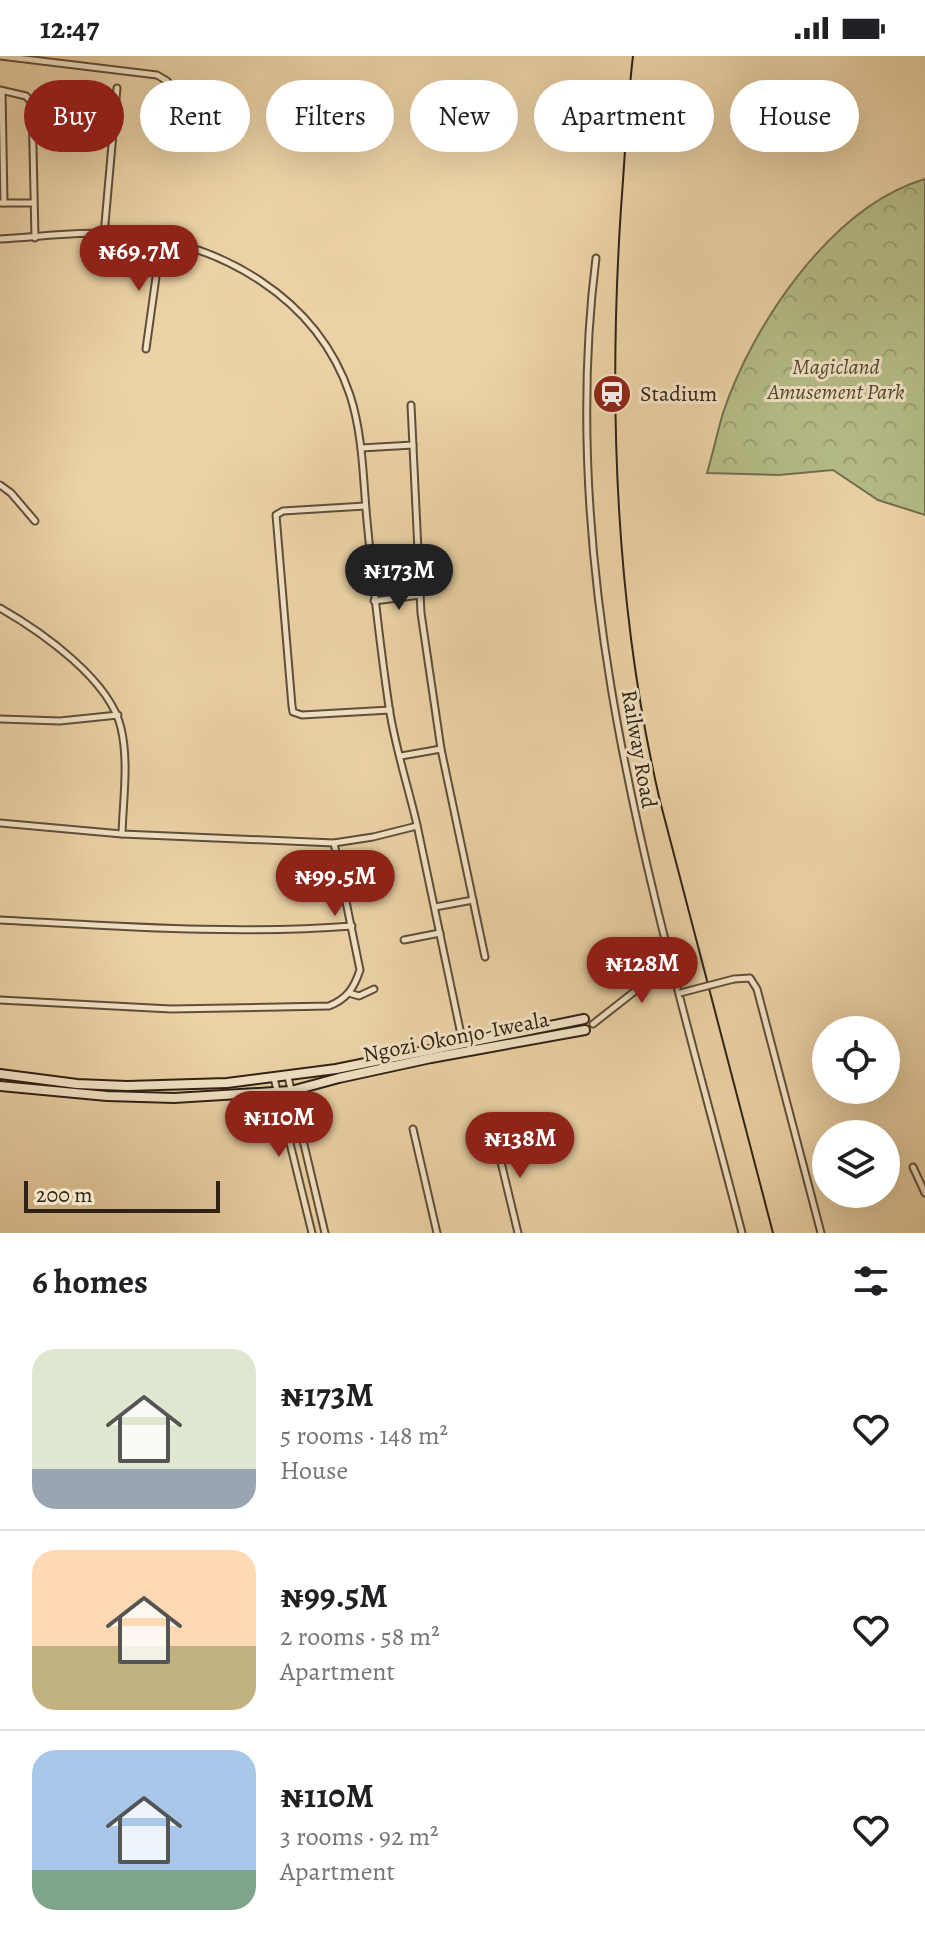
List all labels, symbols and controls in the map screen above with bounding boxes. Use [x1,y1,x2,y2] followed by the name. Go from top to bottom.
[40,8,99,48] text: 12:47
[24,80,124,152] chip: Buy
[140,80,250,152] chip: Rent
[266,80,394,152] chip: Filters
[410,80,518,152] chip: New
[534,80,714,152] chip: Apartment
[730,80,859,152] chip: House
[74,225,204,293] pin: ₦69.7M
[98,233,180,268] text: ₦69.7M
[766,352,905,407] park label: Magicland Amusement Park
[591,373,633,415] station icon: Stadium
[640,379,717,409] place label: Stadium
[343,544,455,612] pin: ₦173M
[363,552,435,587] text: ₦173M
[614,687,664,811] street label: Railway Road
[270,850,400,918] pin: ₦99.5M
[294,858,376,893] text: ₦99.5M
[586,937,698,1005] pin: ₦128M
[605,945,679,980] text: ₦128M
[360,1004,552,1070] street label: Ngozi Okonjo-Iweala
[812,1016,900,1208] map controls
[812,1016,900,1104] button: locate
[223,1091,335,1159] pin: ₦110M
[243,1099,315,1134] text: ₦110M
[464,1112,576,1180] pin: ₦138M
[483,1120,557,1155] text: ₦138M
[812,1120,900,1208] button: layers
[24,1177,220,1213] scale bar
[36,1180,93,1210] text: 200 m
[32,1258,148,1305] text: 6 homes
[849,1259,893,1303] icon: filters
[280,1371,374,1418] text: ₦173M
[96,1381,192,1477] icon: home
[849,1407,893,1451] icon: heart
[280,1418,448,1453] text: 5 rooms · 148 m²
[280,1453,348,1488] text: House
[280,1572,388,1619] text: ₦99.5M
[96,1582,192,1678] icon: home
[849,1608,893,1652] icon: heart
[280,1619,440,1654] text: 2 rooms · 58 m²
[280,1654,395,1689] text: Apartment
[280,1772,374,1819] text: ₦110M
[96,1782,192,1878] icon: home
[849,1808,893,1852] icon: heart
[280,1819,439,1854] text: 3 rooms · 92 m²
[280,1854,395,1889] text: Apartment

